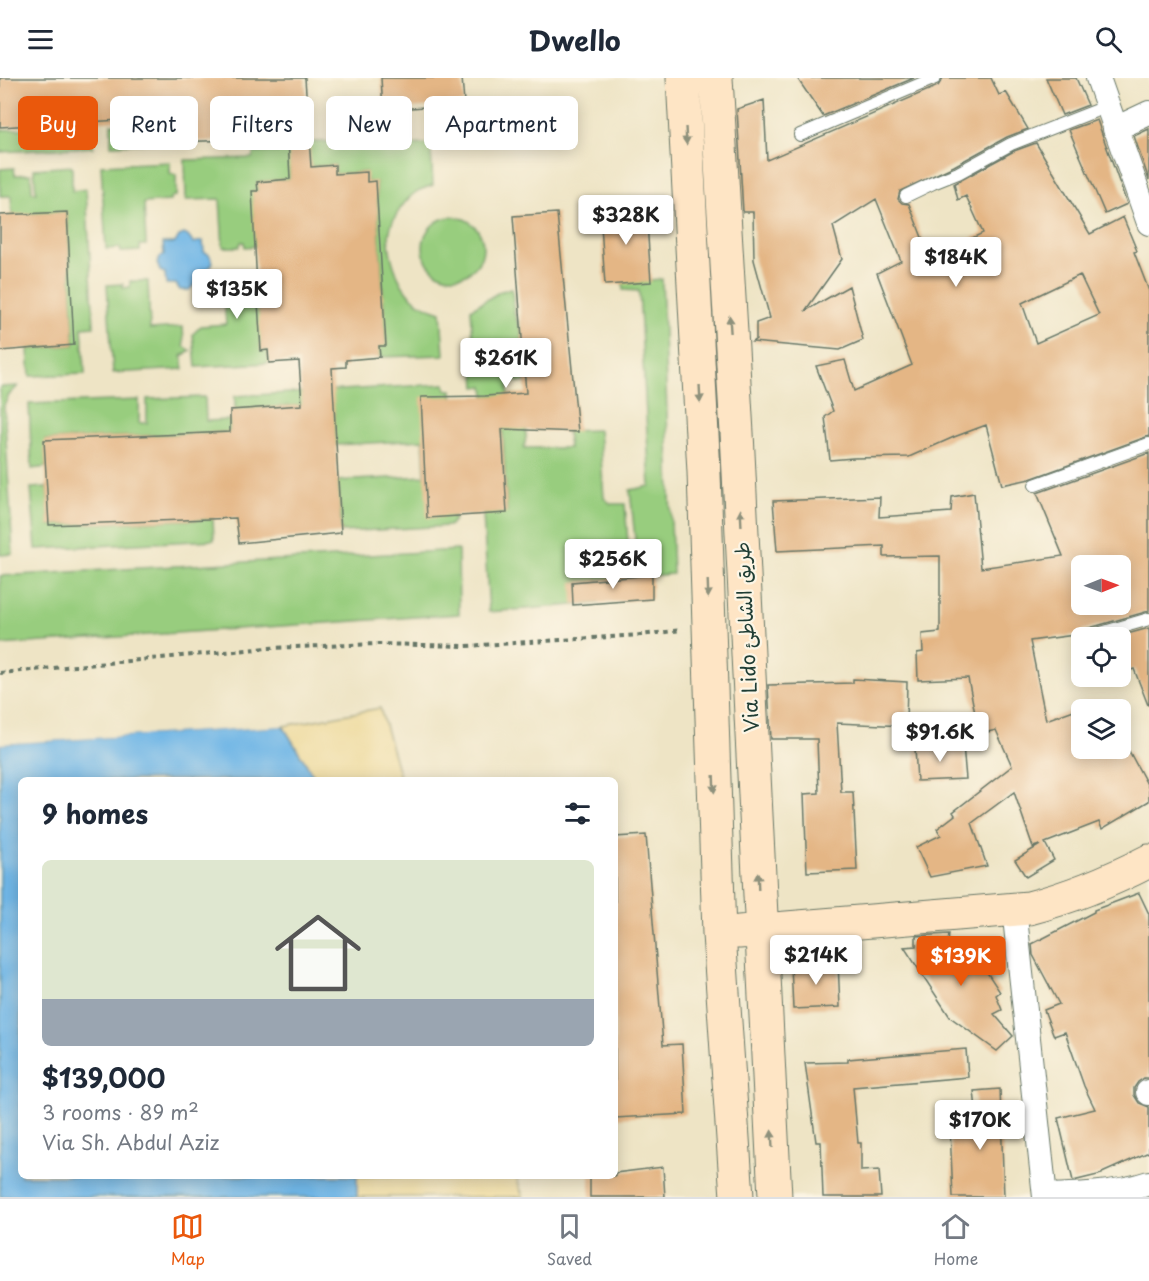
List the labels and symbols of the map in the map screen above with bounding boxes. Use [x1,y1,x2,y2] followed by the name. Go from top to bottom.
[681,127,691,146] one-way arrow
[584,195,668,246] pin: $328K
[914,237,998,288] pin: $184K
[195,269,279,320] pin: $135K
[725,314,734,333] one-way arrow
[464,338,548,389] pin: $261K
[695,385,704,404] one-way arrow
[736,509,745,528] one-way arrow
[571,539,655,590] pin: $256K
[726,541,766,733] street label: Via Lido طريق الشاطئ
[1071,555,1131,615] north arrow
[704,579,713,598] one-way arrow
[891,712,989,763] pin: $91.6K
[710,774,719,793] one-way arrow
[754,871,763,890] one-way arrow
[774,935,858,986] pin: $214K
[919,936,1003,987] pin: $139K
[938,1100,1022,1151] pin: $170K
[767,1129,776,1148] one-way arrow

